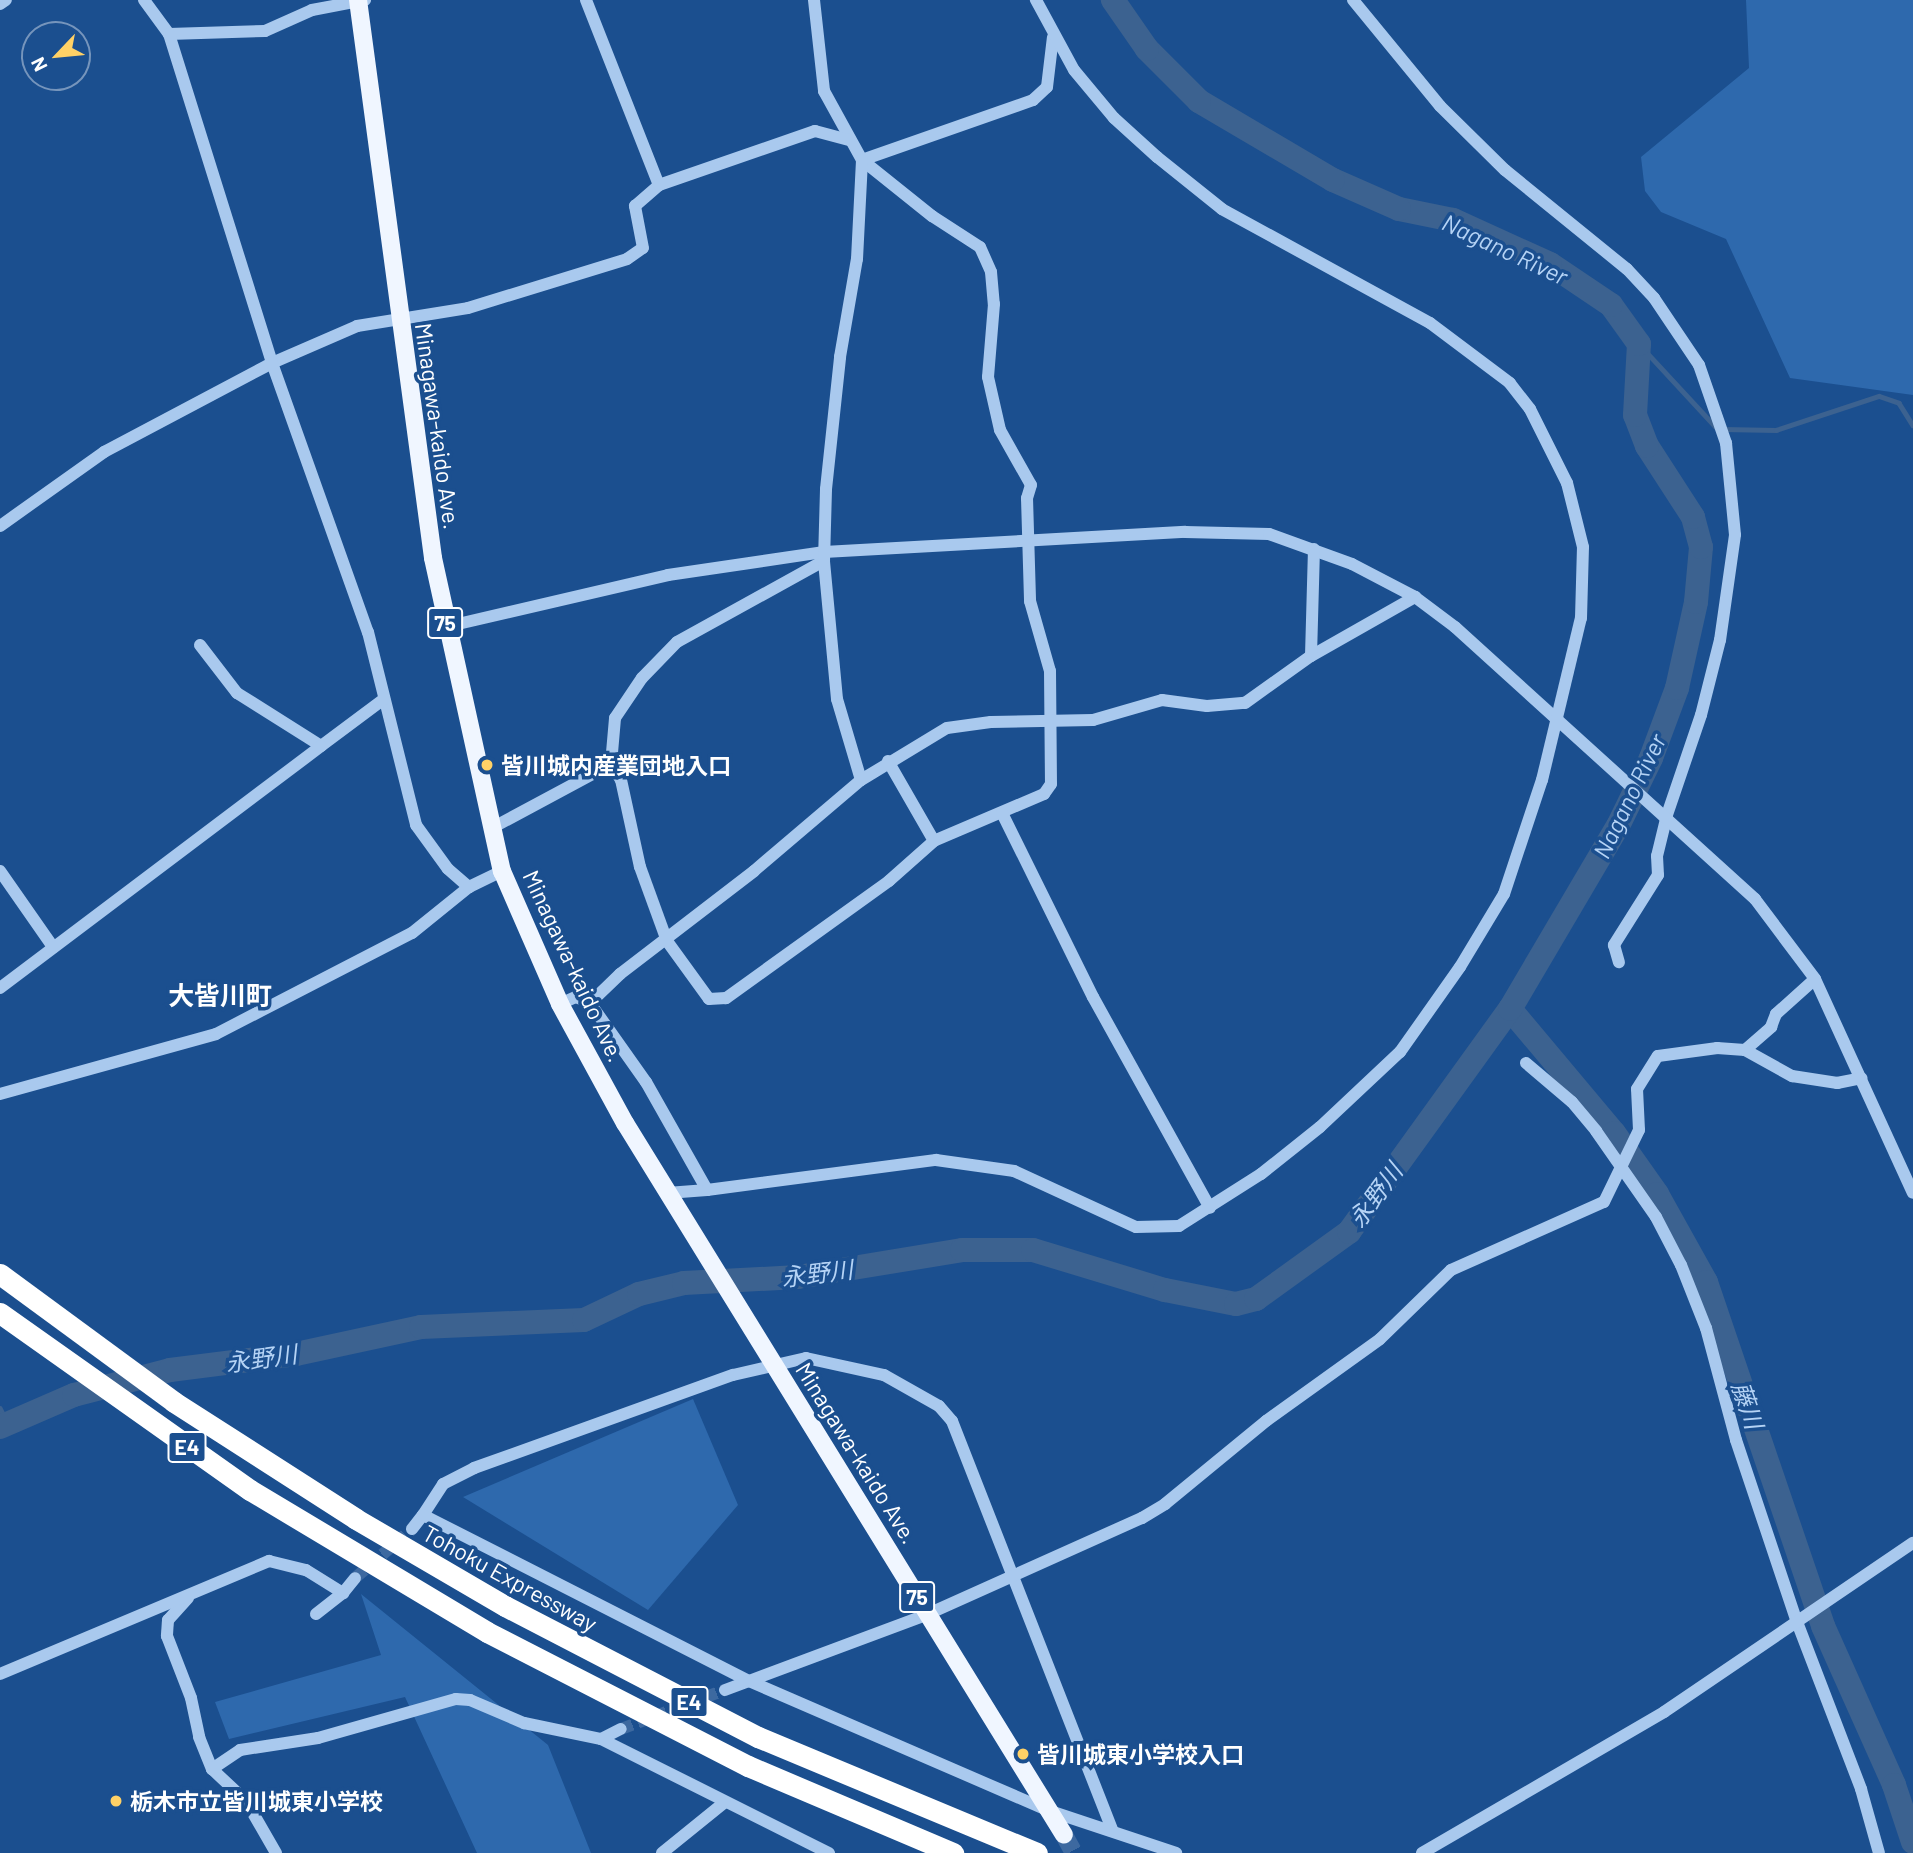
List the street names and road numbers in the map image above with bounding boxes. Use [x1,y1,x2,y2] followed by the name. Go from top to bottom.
[410,321,466,531] street label: Minagawa-kaido Ave.
[426,606,464,640] road number: 75
[517,866,631,1066] street label: Minagawa-kaido Ave.
[790,1357,924,1549] street label: Minagawa-kaido Ave.
[166,1430,208,1464] road number: E4
[418,1519,602,1637] street label: Tohoku Expressway
[898,1580,936,1614] road number: 75
[668,1684,710,1720] road number: E4

